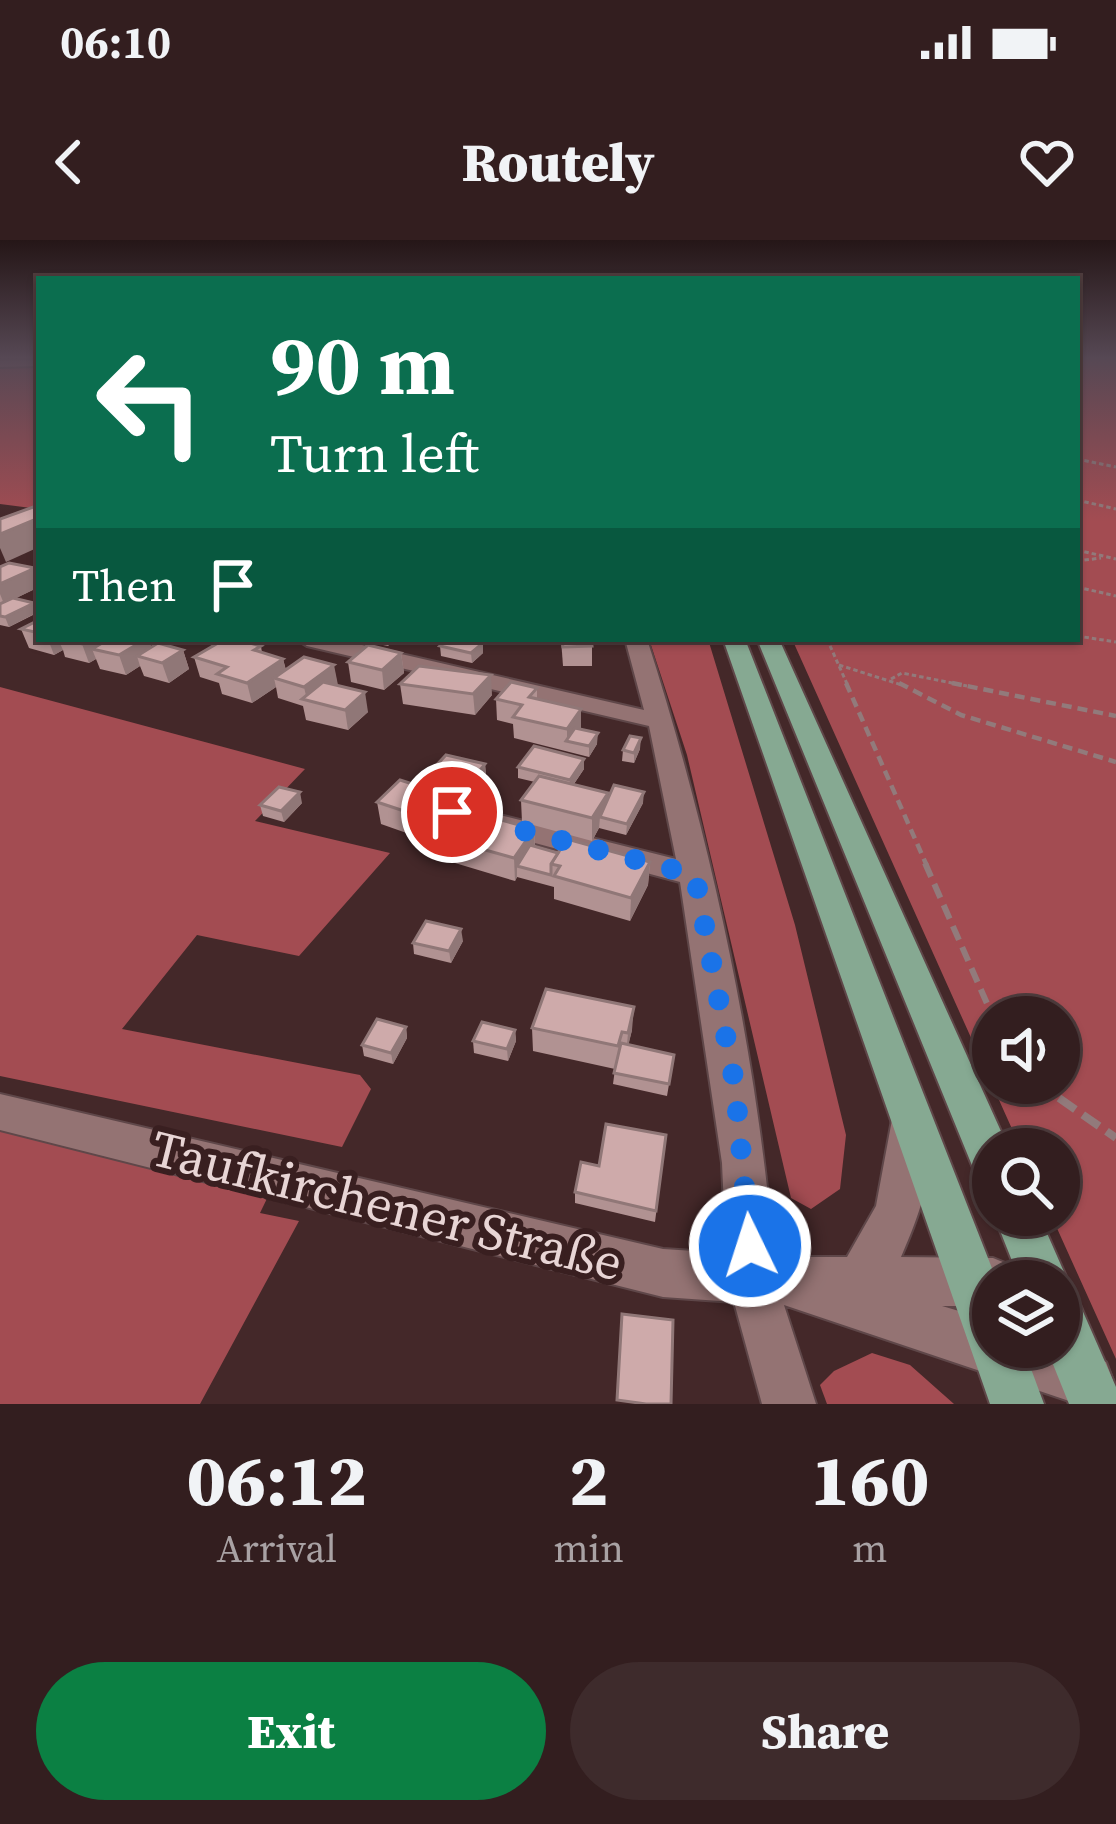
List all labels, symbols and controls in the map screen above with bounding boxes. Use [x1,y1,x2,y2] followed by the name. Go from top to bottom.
[60,11,171,73] text: 06:10
[462,125,654,199] text: Routely
[36,129,102,195] icon: back
[1014,129,1080,195] icon: heart
[270,307,455,422] text: 90 m
[72,324,228,480] icon: left
[270,416,479,490] text: Turn left
[200,552,266,618] icon: arrive
[72,554,176,616] text: Then
[401,761,503,863] pin
[419,779,485,845] icon: arrive
[972,996,1080,1368] map controls
[972,996,1080,1104] button: sound
[144,1113,630,1297] street label: Taufkirchener Straße
[972,1128,1080,1236] button: search
[687,1183,813,1309] position arrow
[972,1260,1080,1368] button: layers
[187,1430,367,1529] text: 06:12
[569,1430,608,1529] text: 2
[810,1430,929,1529] text: 160
[216,1522,337,1575] text: Arrival
[553,1522,624,1575] text: min
[852,1522,887,1575] text: m
[36,1662,546,1800] button: Exit
[570,1662,1080,1800] button: Share

